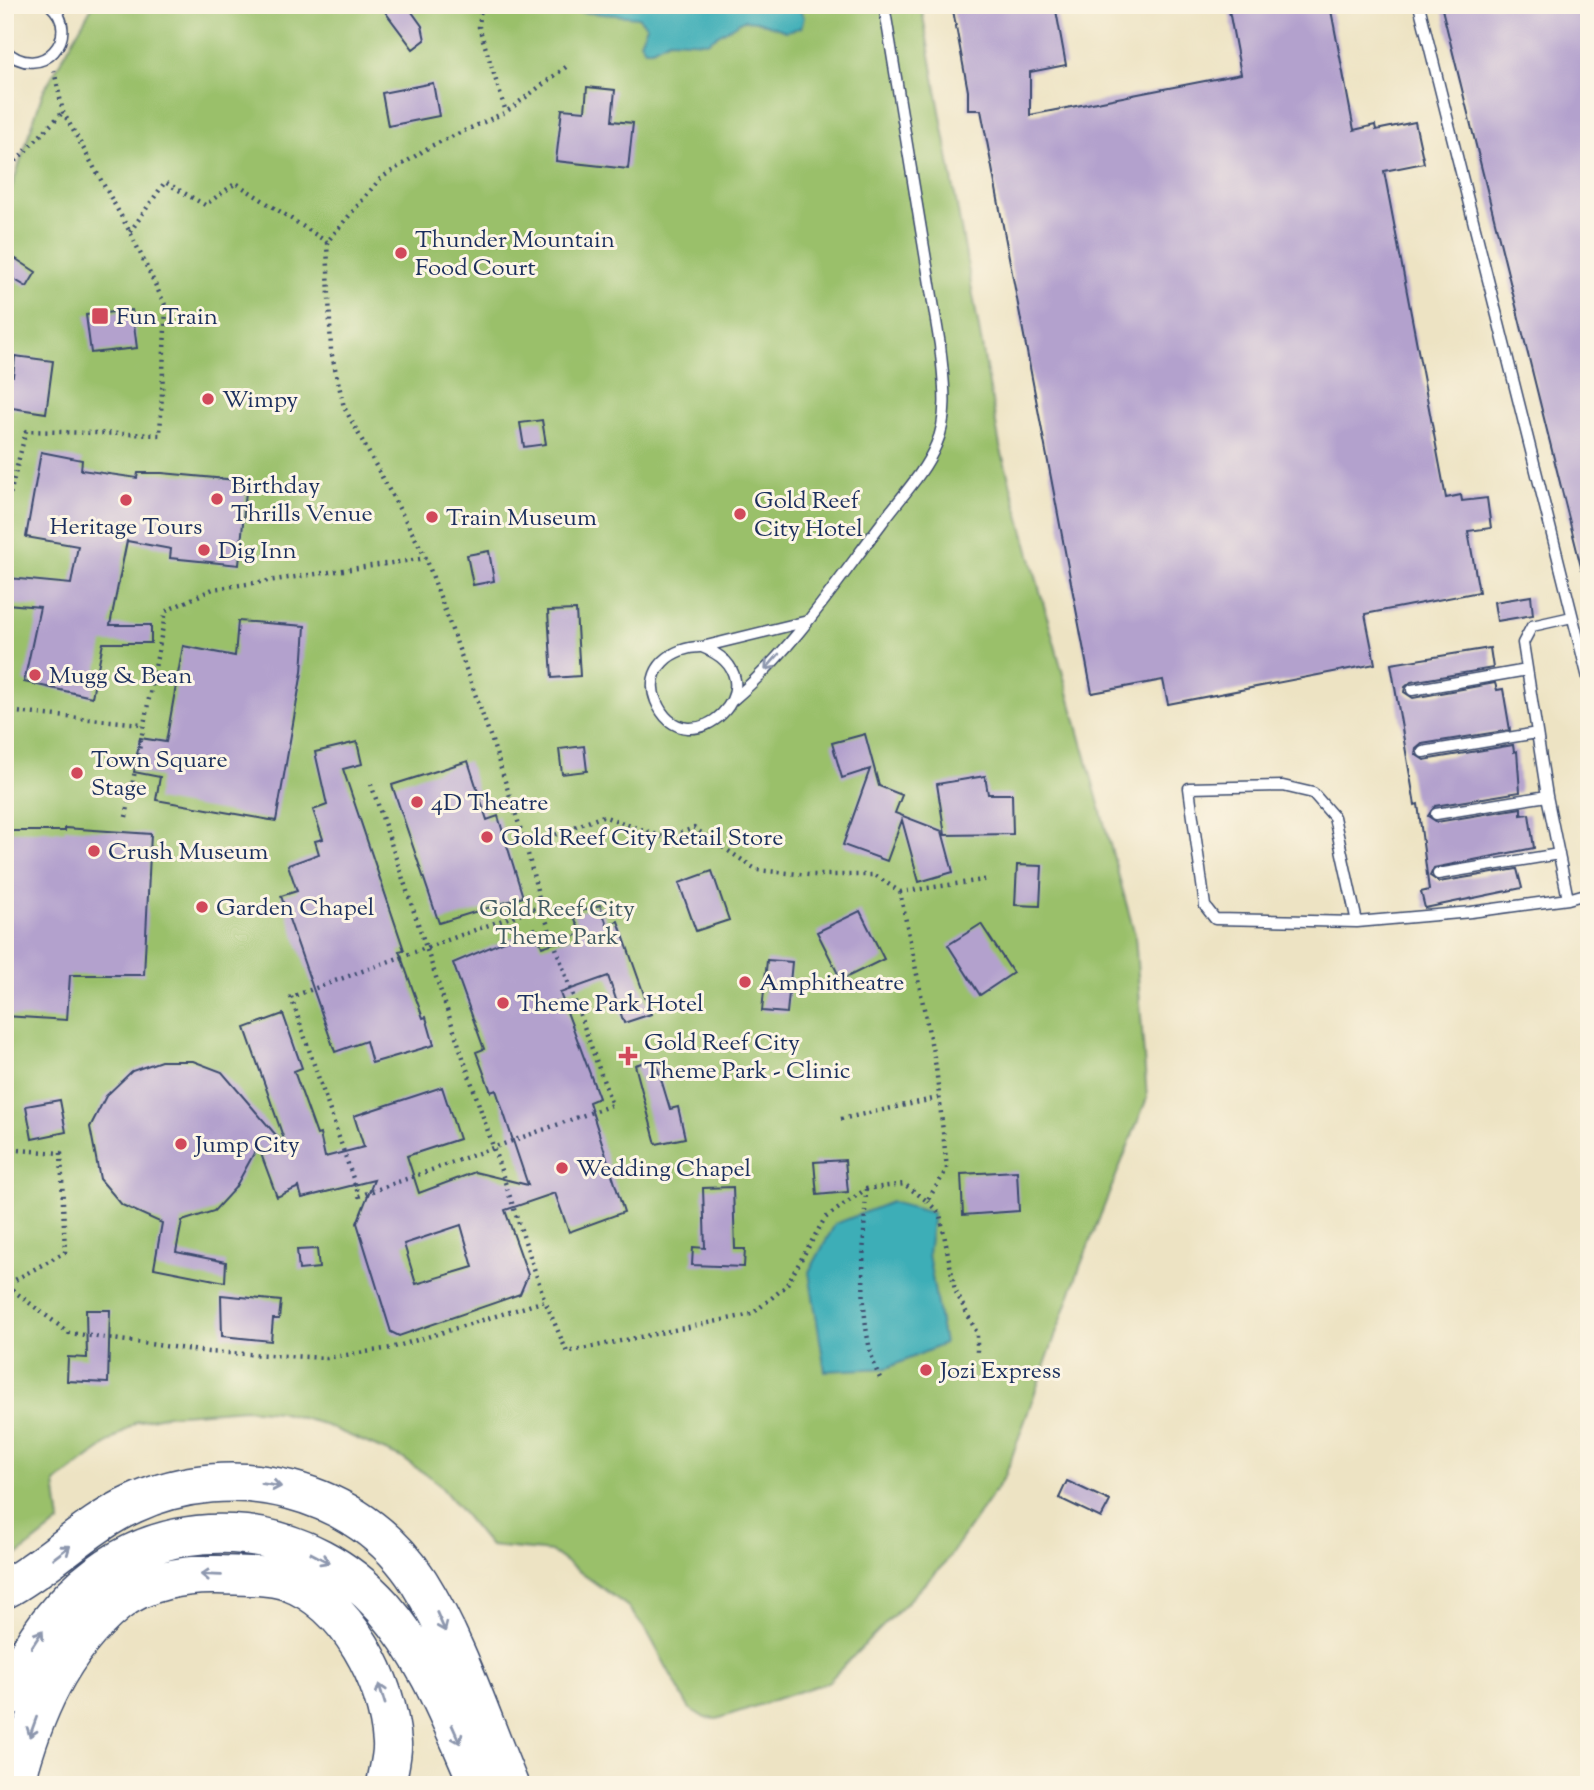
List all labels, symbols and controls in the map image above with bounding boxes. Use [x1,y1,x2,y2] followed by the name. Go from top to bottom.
[415,224,615,286] place label: Thunder Mountain Food Court
[393,245,409,261] marker: Thunder Mountain Food Court
[116,301,218,335] place label: Fun Train
[90,306,110,326] marker: Fun Train
[222,384,298,418] place label: Wimpy
[200,391,216,407] marker: Wimpy
[231,470,373,532] place label: Birthday Thrills Venue
[754,485,863,547] place label: Gold Reef City Hotel
[209,491,225,507] marker: Birthday Thrills Venue
[118,492,134,508] marker: Heritage Tours
[446,502,597,536] place label: Train Museum
[732,506,748,522] marker: Gold Reef City Hotel
[424,509,440,525] marker: Train Museum
[50,511,202,545] place label: Heritage Tours
[218,535,297,569] place label: Dig Inn
[196,542,212,558] marker: Dig Inn
[764,653,780,671] one-way arrow
[49,660,192,694] place label: Mugg & Bean
[27,667,43,683] marker: Mugg & Bean
[91,744,228,806] place label: Town Square Stage
[69,765,85,781] marker: Town Square Stage
[431,787,548,821] place label: 4D Theatre
[409,794,425,810] marker: 4D Theatre
[501,822,783,856] place label: Gold Reef City Retail Store
[479,829,495,845] marker: Gold Reef City Retail Store
[108,836,268,870] place label: Crush Museum
[86,843,102,859] marker: Crush Museum
[216,892,375,926] place label: Garden Chapel
[479,893,635,955] park label: Gold Reef City Theme Park
[194,899,210,915] marker: Garden Chapel
[759,967,905,1001] place label: Amphitheatre
[737,974,753,990] marker: Amphitheatre
[517,988,704,1022] place label: Theme Park Hotel
[495,995,511,1011] marker: Theme Park Hotel
[644,1027,851,1089] place label: Gold Reef City Theme Park - Clinic
[618,1046,638,1066] marker: Gold Reef City Theme Park - Clinic
[193,1129,300,1163] place label: Jump City
[173,1136,189,1152] marker: Jump City
[576,1153,752,1187] place label: Wedding Chapel
[554,1160,570,1176] marker: Wedding Chapel
[938,1355,1061,1389] place label: Jozi Express
[918,1362,934,1378] marker: Jozi Express
[259,1479,282,1492] one-way arrow
[52,1544,71,1559] one-way arrow
[309,1552,330,1565] one-way arrow
[200,1568,223,1582] one-way arrow
[435,1611,448,1633] one-way arrow
[29,1630,44,1649] one-way arrow
[374,1683,387,1705] one-way arrow
[26,1716,38,1738] one-way arrow
[450,1723,463,1744] one-way arrow

